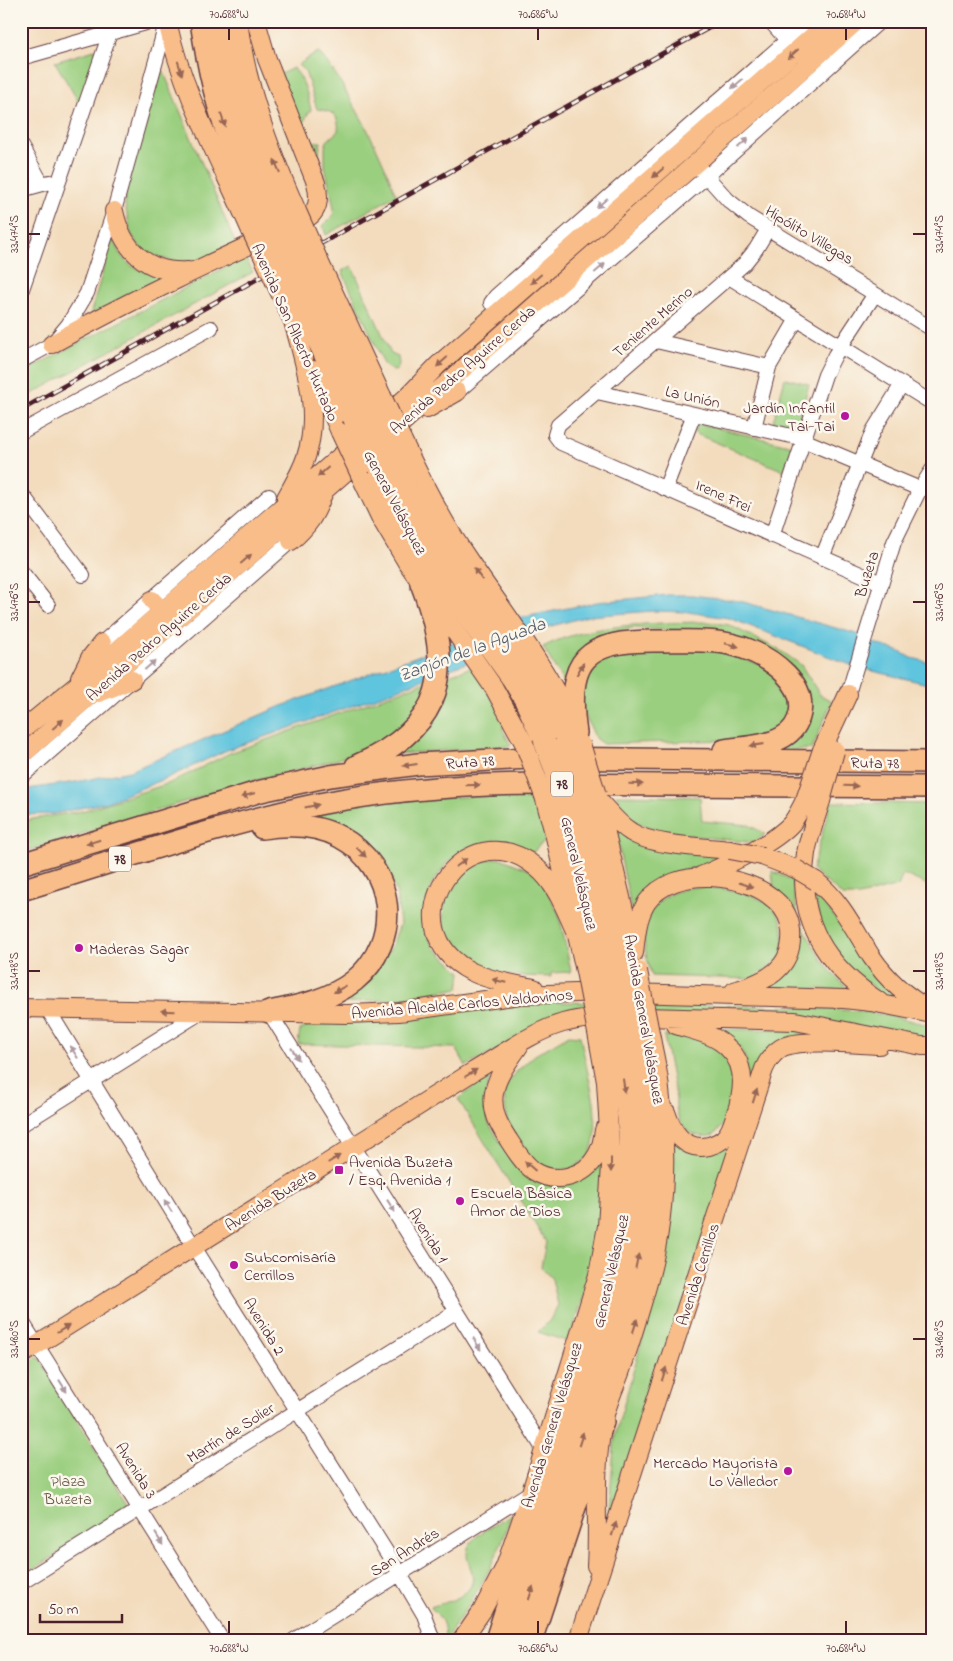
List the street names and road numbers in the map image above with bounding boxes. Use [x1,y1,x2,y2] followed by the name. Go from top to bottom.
[760,200,858,272] street label: Hipólito Villegas
[244,240,344,426] street label: Avenida San Alberto Hurtado
[608,281,699,364] street label: Teniente Merino
[385,300,542,441] street label: Avenida Pedro Aguirre Cerda
[663,380,722,416] street label: La Unión
[356,446,432,560] street label: General Velásquez
[691,474,755,520] street label: Irene Frei
[849,548,886,602] street label: Buzeta
[81,567,238,708] street label: Avenida Pedro Aguirre Cerda
[445,749,495,777] street label: Ruta 78
[850,752,899,776] street label: Ruta 78
[551,772,573,796] road number: 78
[553,814,603,933] street label: General Velásquez
[109,846,131,872] road number: 78
[616,933,670,1106] street label: Avenida General Velásquez
[350,983,574,1027] street label: Avenida Alcalde Carlos Valdovinos
[221,1163,321,1238] street label: Avenida Buzeta
[401,1204,454,1268] street label: Avenida 1
[587,1212,637,1331] street label: General Velásquez
[671,1220,727,1329] street label: Avenida Cerrillos
[236,1294,290,1361] street label: Avenida 2
[516,1340,590,1511] street label: Avenida General Velásquez
[183,1397,280,1470] street label: Martín de Solier
[109,1438,162,1504] street label: Avenida 3
[366,1522,444,1583] street label: San Andrés

